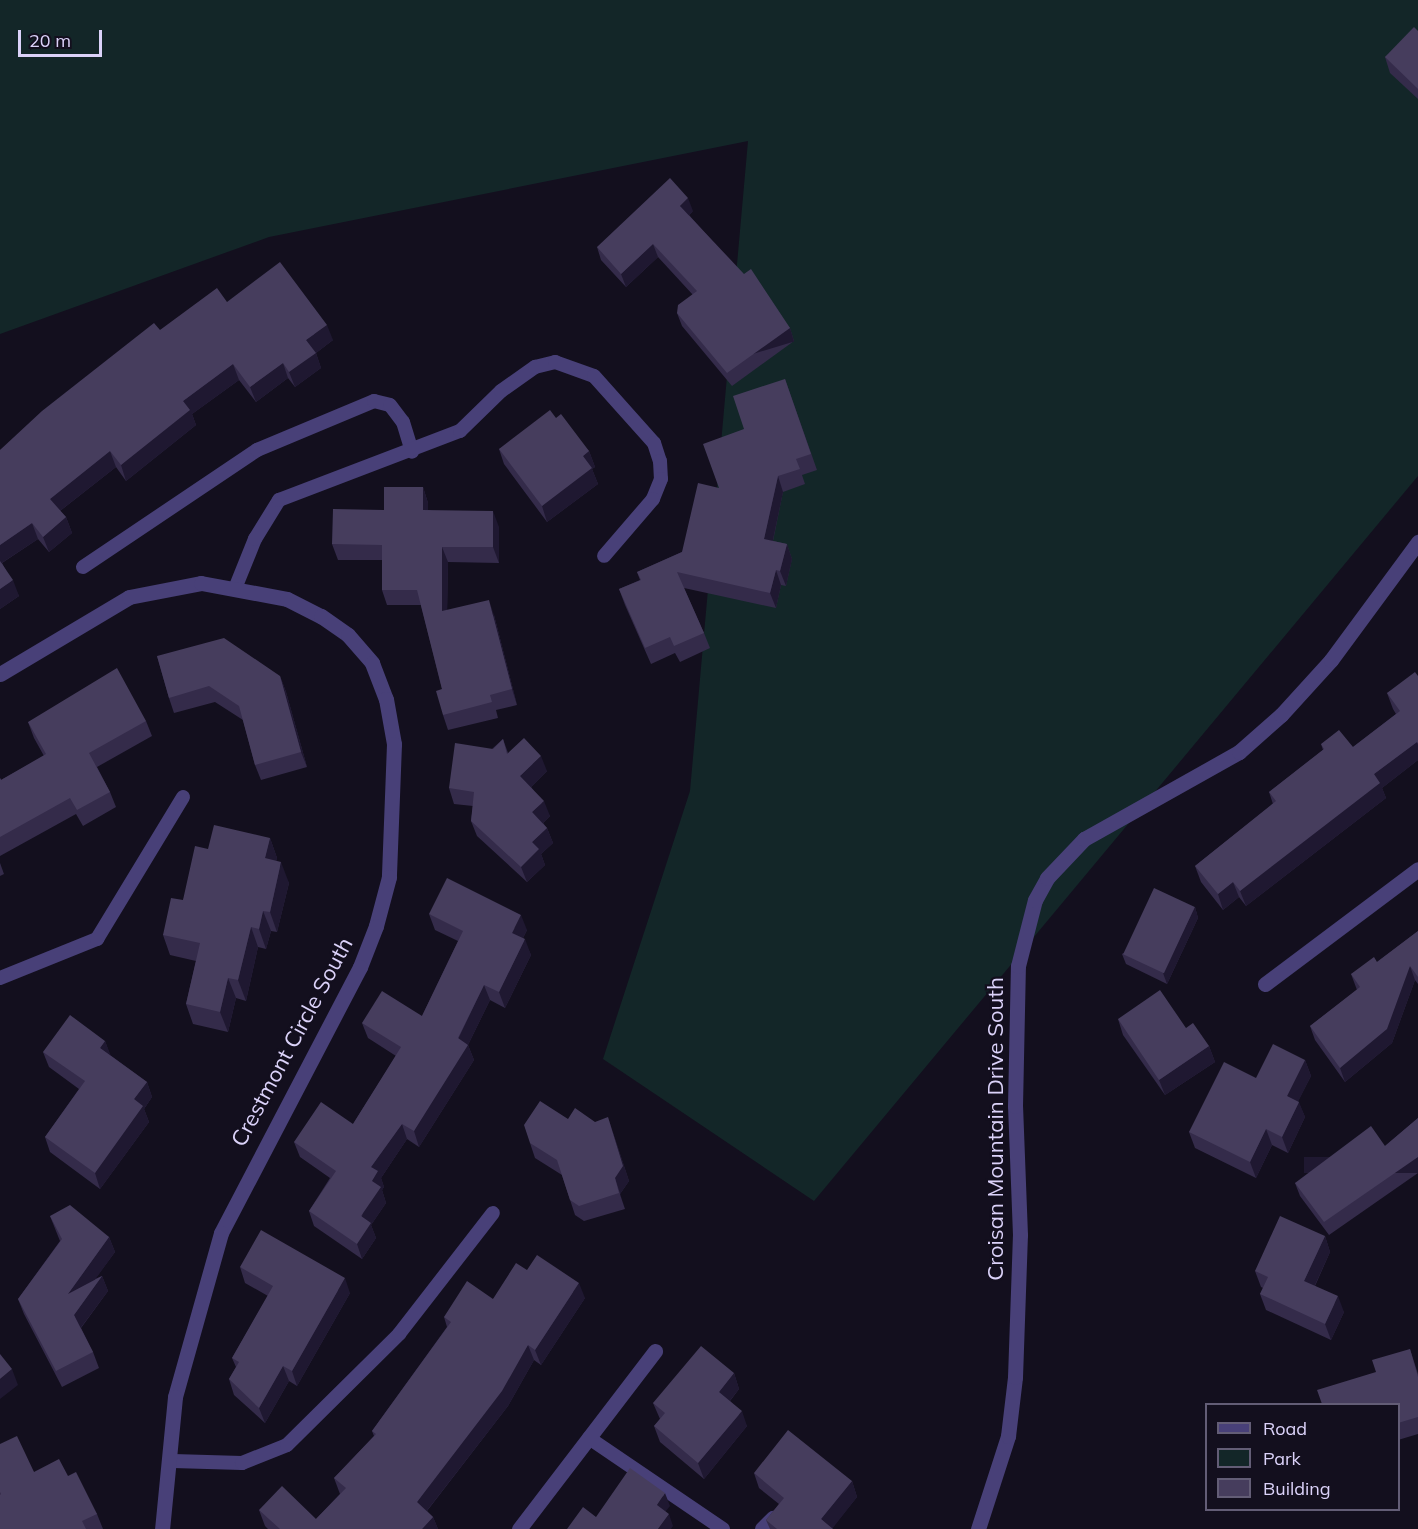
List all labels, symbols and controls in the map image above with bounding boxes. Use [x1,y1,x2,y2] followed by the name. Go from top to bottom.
[21,18,105,56] scale bar
[29,29,71,52] text: 20 m
[226,933,358,1151] street label: Crestmont Circle South
[983,977,1009,1281] street label: Croisan Mountain Drive South
[1205,1403,1400,1511] legend
[1263,1417,1307,1440] text: Road
[1263,1447,1301,1470] text: Park
[1263,1477,1331,1500] text: Building

